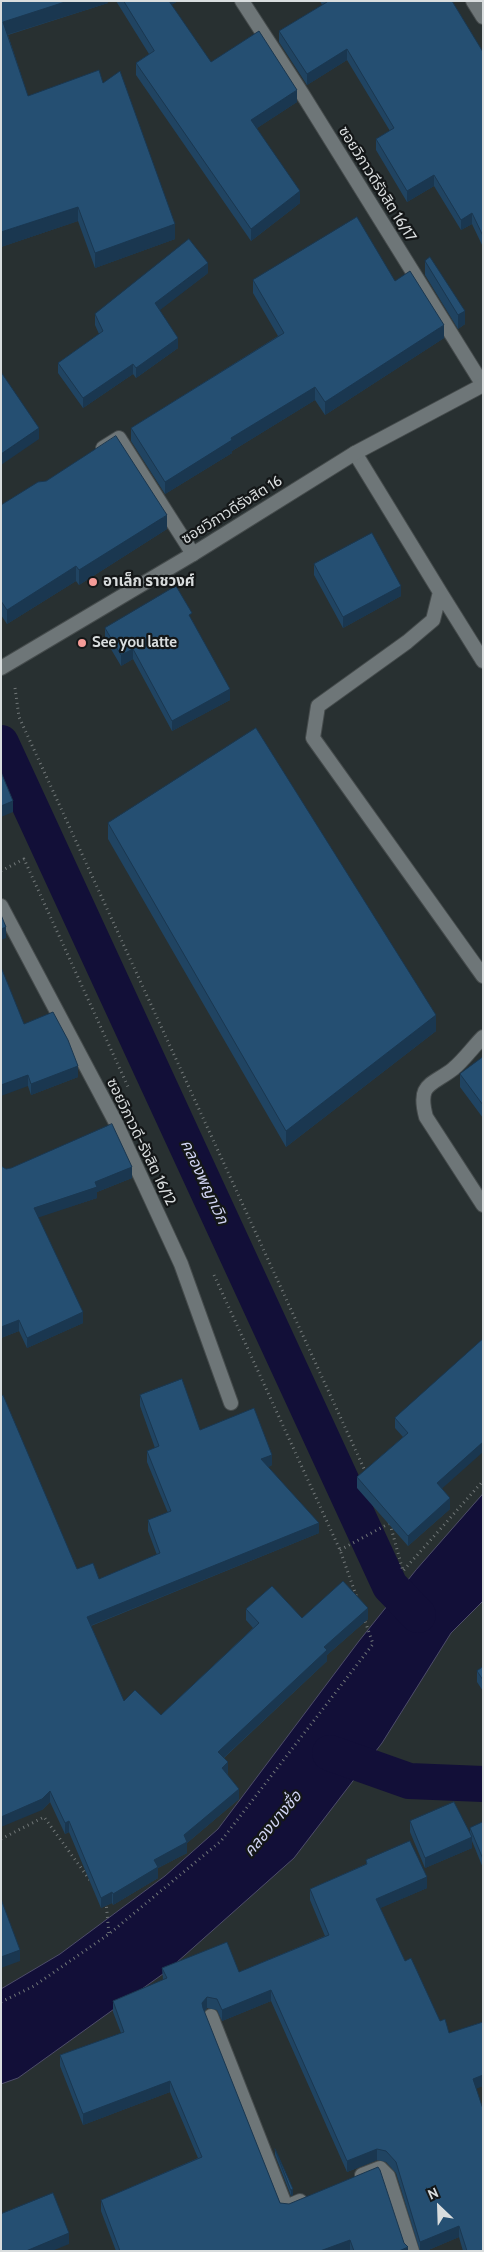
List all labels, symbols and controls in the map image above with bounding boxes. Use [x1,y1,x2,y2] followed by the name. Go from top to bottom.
[334,123,420,245] street label: ซอยวิภาวดีรังสิต 16/17
[178,472,286,548] street label: ซอยวิภาวดีรังสิต 16
[103,573,195,591] place label: อาเล็ก ราชวงศ์
[87,576,99,588] marker: อาเล็ก ราชวงศ์
[92,634,177,652] place label: See you latte
[76,637,88,649] marker: See you latte
[102,1075,180,1209] street label: ซอยวิภาวดี-รังสิต 16/12
[176,1137,232,1227] water label: คลองพญาเวิก
[240,1787,306,1861] water label: คลองบางซื่อ
[414,2182,464,2232] north arrow
[425,2183,441,2204] text: N

